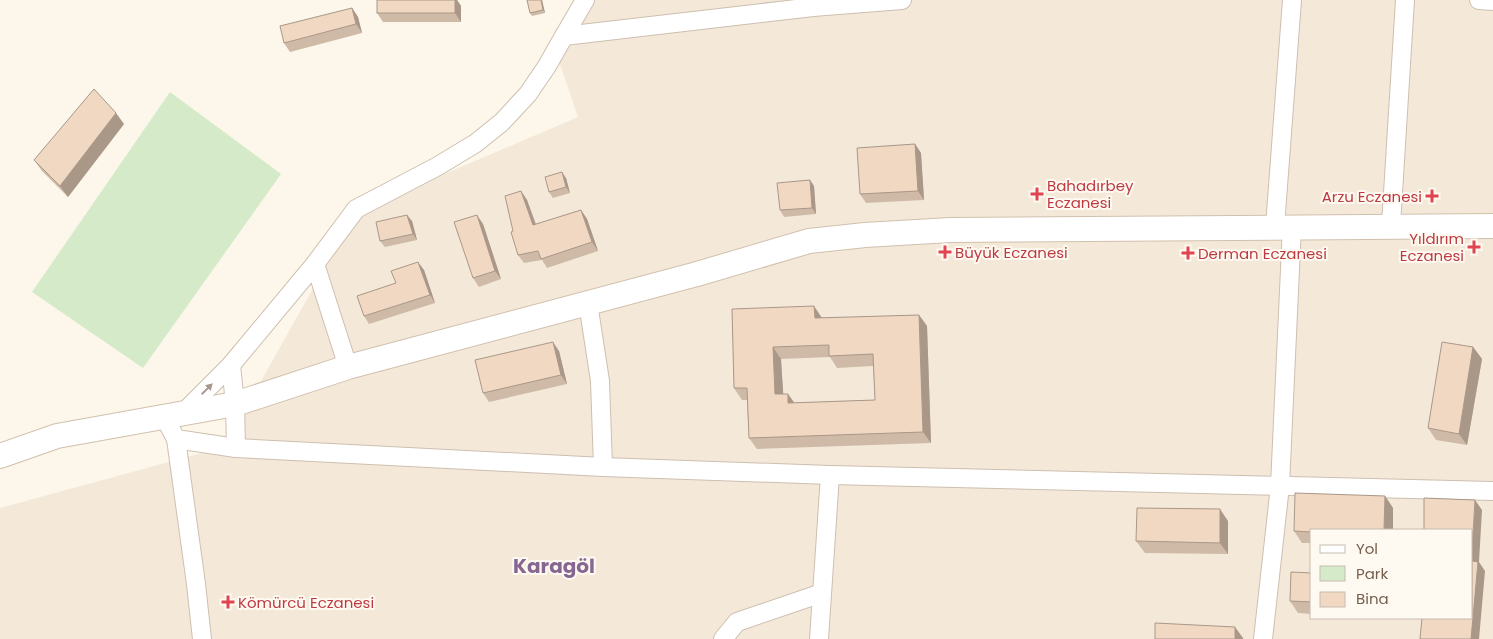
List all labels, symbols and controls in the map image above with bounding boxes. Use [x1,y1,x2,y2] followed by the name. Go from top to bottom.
[1047,175,1134,213] place label: Bahadırbey Eczanesi
[1322,186,1422,207] place label: Arzu Eczanesi
[1031,188,1043,200] marker: Bahadırbey Eczanesi
[1426,190,1438,202] marker: Arzu Eczanesi
[1400,228,1464,266] place label: Yıldırım Eczanesi
[1468,241,1480,253] marker: Yıldırım Eczanesi
[955,242,1068,263] place label: Büyük Eczanesi
[1198,243,1327,264] place label: Derman Eczanesi
[939,246,951,258] marker: Büyük Eczanesi
[1182,247,1194,259] marker: Derman Eczanesi
[201,383,213,395] one-way arrow
[1310,529,1473,619] legend
[1356,538,1378,559] text: Yol
[513,552,595,580] district label: Karagöl
[1356,563,1388,584] text: Park
[1356,588,1389,609] text: Bina
[238,592,374,613] place label: Kömürcü Eczanesi
[222,596,234,608] marker: Kömürcü Eczanesi

